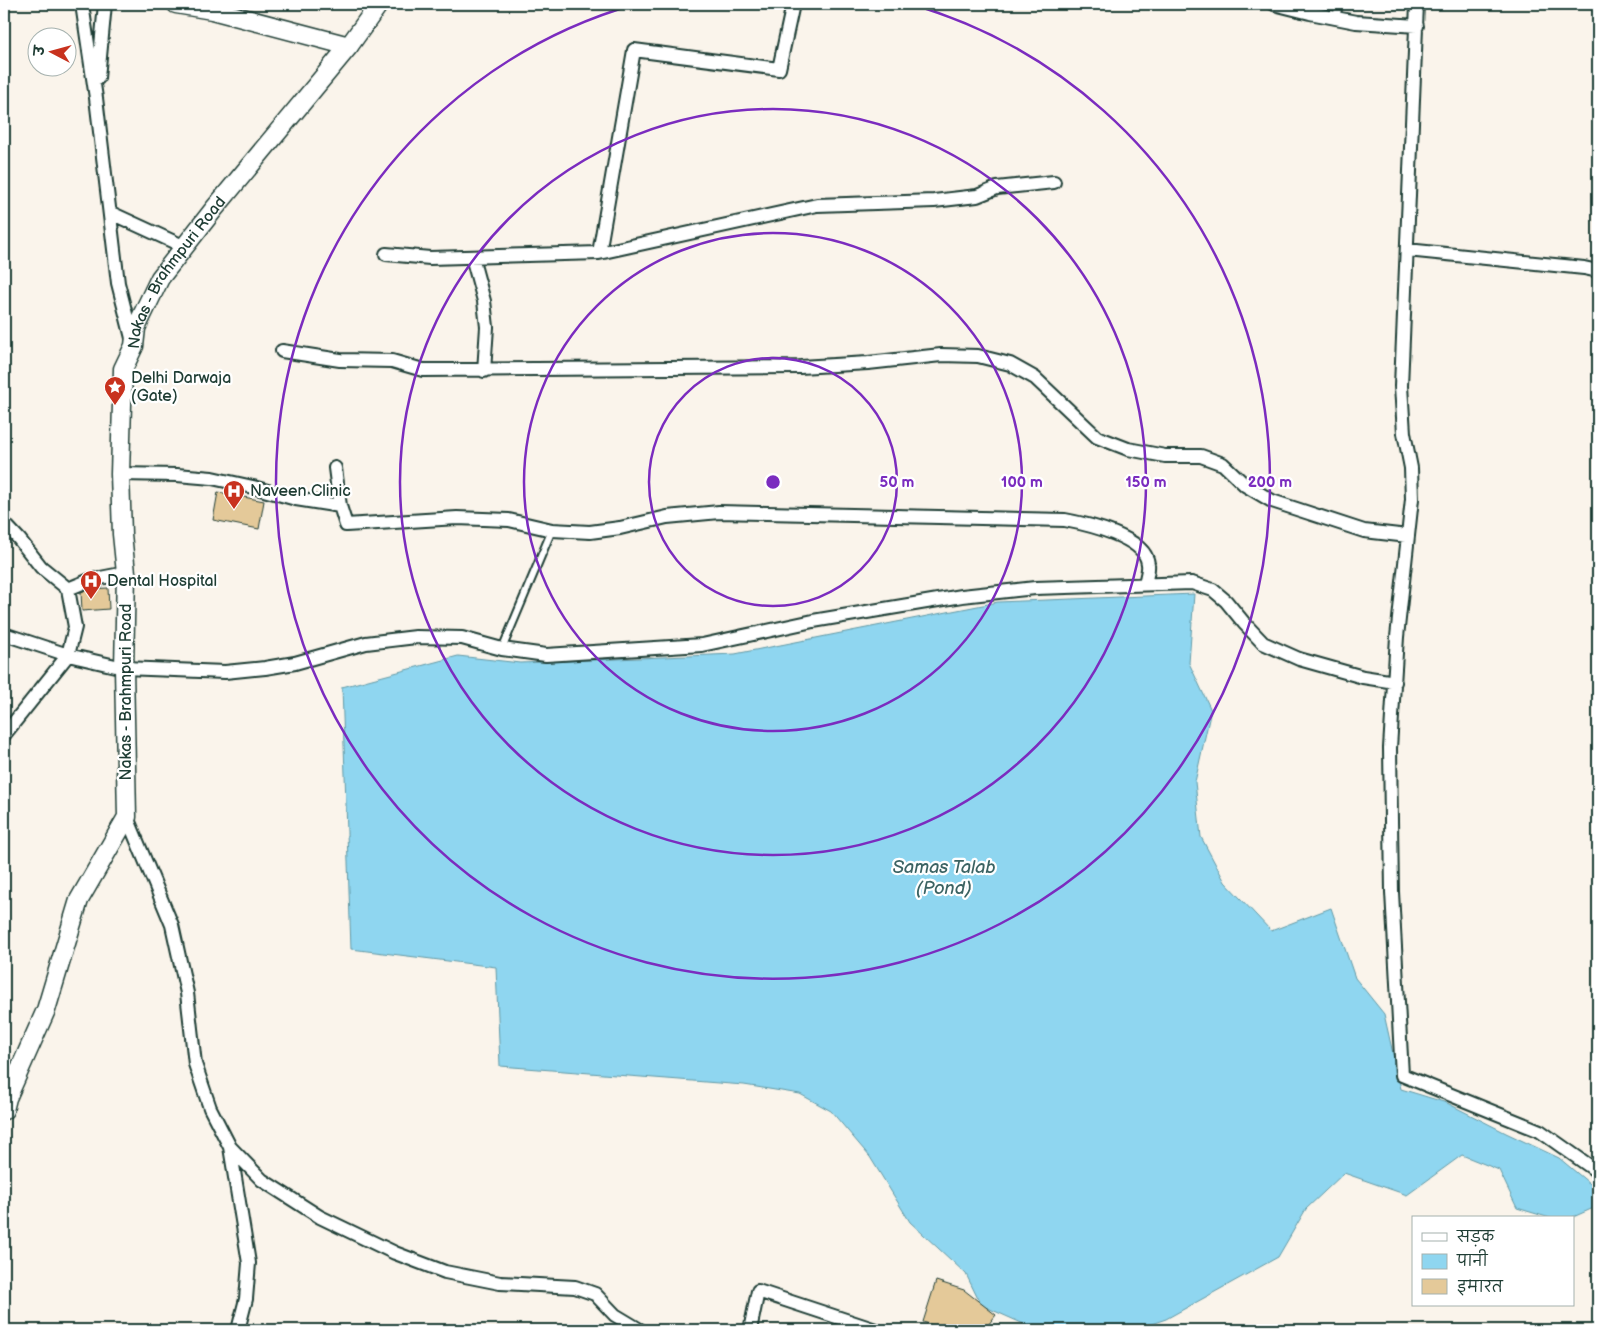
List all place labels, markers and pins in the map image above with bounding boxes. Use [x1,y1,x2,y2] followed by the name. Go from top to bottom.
[131,369,231,406] place label: Delhi Darwaja (Gate)
[103,375,127,406] place icon: Delhi Darwaja (Gate)
[764,473,782,491] centre of rings
[222,479,246,510] hospital icon: Naveen Clinic
[250,482,351,501] place label: Naveen Clinic
[79,569,103,600] hospital icon: Dental Hospital
[107,572,217,591] place label: Dental Hospital

